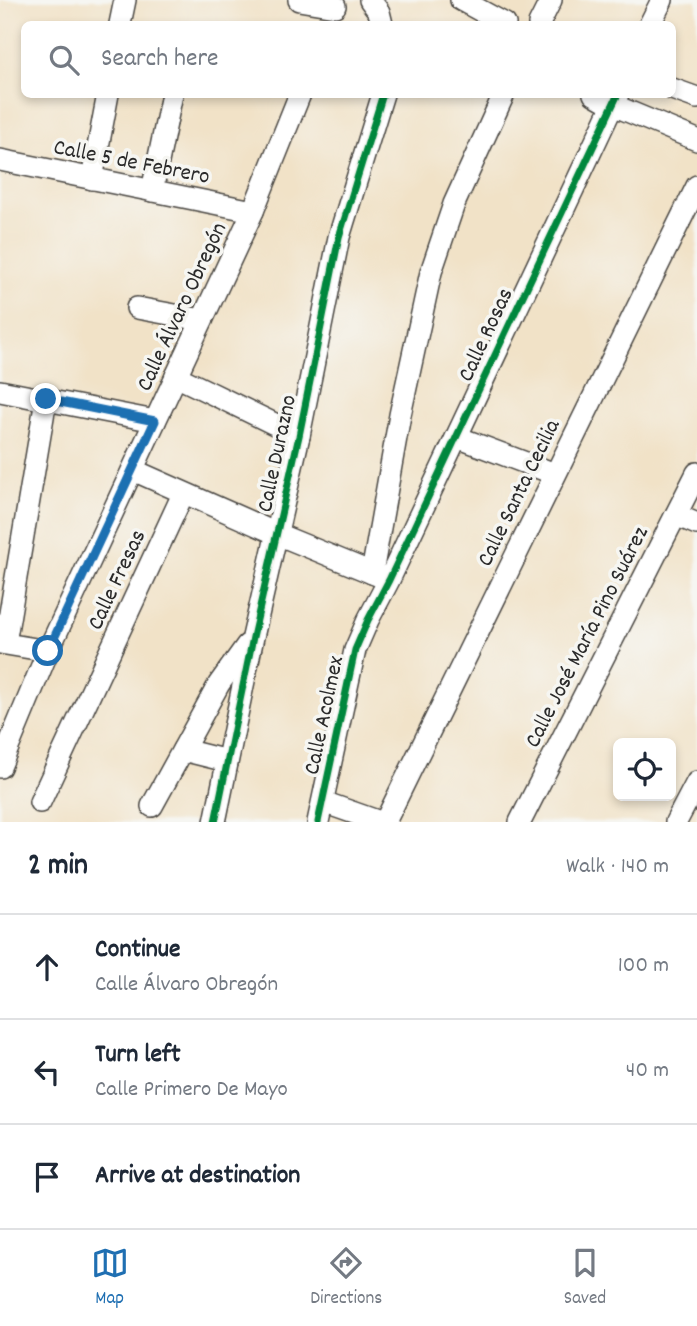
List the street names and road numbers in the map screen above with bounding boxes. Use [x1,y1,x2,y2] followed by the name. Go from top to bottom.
[50,132,212,195] street label: Calle 5 de Febrero
[130,218,237,397] street label: Calle Álvaro Obregón
[451,283,523,388] street label: Calle Rosas
[250,392,307,515] street label: Calle Durazno
[470,413,571,573] street label: Calle Santa Cecilia
[518,521,658,754] street label: Calle José María Pino Suárez
[80,525,156,636] street label: Calle Fresas
[297,653,354,778] street label: Calle Acolmex

